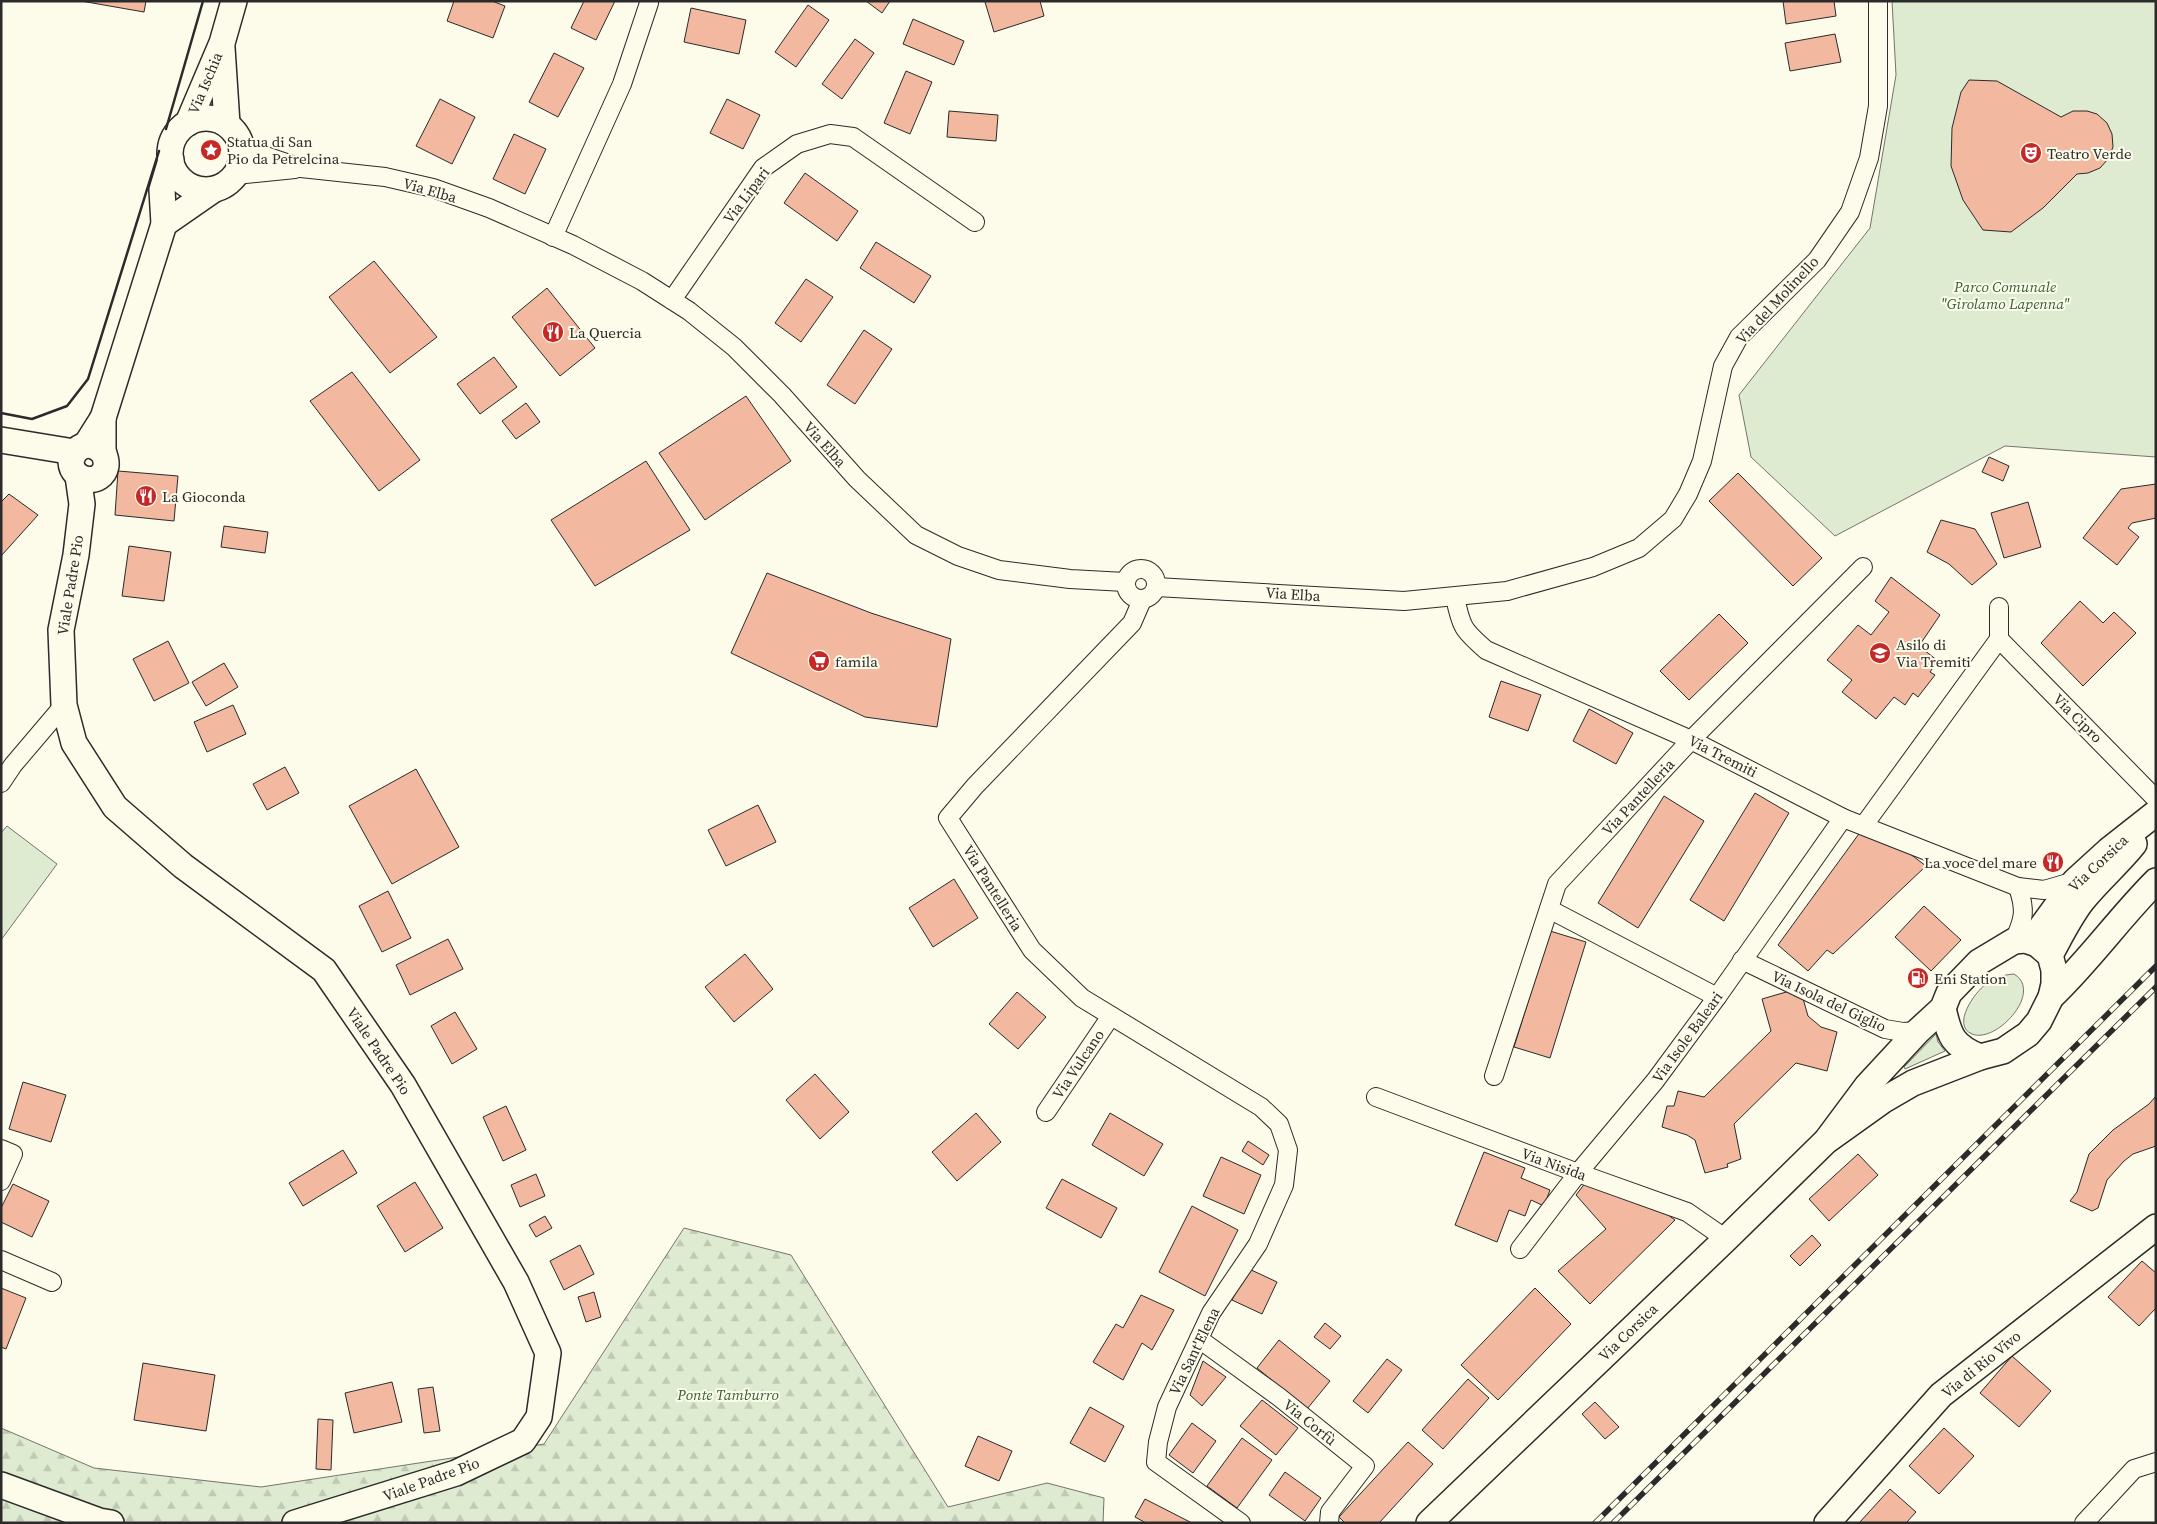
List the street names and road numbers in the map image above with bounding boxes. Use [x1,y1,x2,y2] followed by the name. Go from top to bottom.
[183,49,228,117] street label: Via Ischia
[718,162,774,228] street label: Via Lipari
[401,172,460,208] street label: Via Elba
[1731,251,1823,349] street label: Via del Molinello
[799,417,851,472] street label: Via Elba
[52,533,88,637] street label: Viale Padre Pio
[1265,582,1322,606] street label: Via Elba
[2049,689,2107,747] street label: Via Cipro
[1685,730,1761,782] street label: Via Tremiti
[1597,754,1679,840] street label: Via Pantelleria
[2063,829,2133,896] street label: Via Corsica
[958,841,1028,935] street label: Via Pantelleria
[1768,965,1890,1037] street label: Via Isola del Giglio
[1647,987,1727,1087] street label: Via Isole Baleari
[342,1003,416,1099] street label: Viale Padre Pio
[1047,1025,1109,1103] street label: Via Vulcano
[1519,1143,1590,1186] street label: Via Nisida
[1594,1298,1663,1366] street label: Via Corsica
[1164,1303,1224,1398] street label: Via Sant'Elena
[1937,1325,2025,1403] street label: Via di Rio Vivo
[1279,1394,1341,1450] street label: Via Corfù
[380,1452,482,1506] street label: Viale Padre Pio

